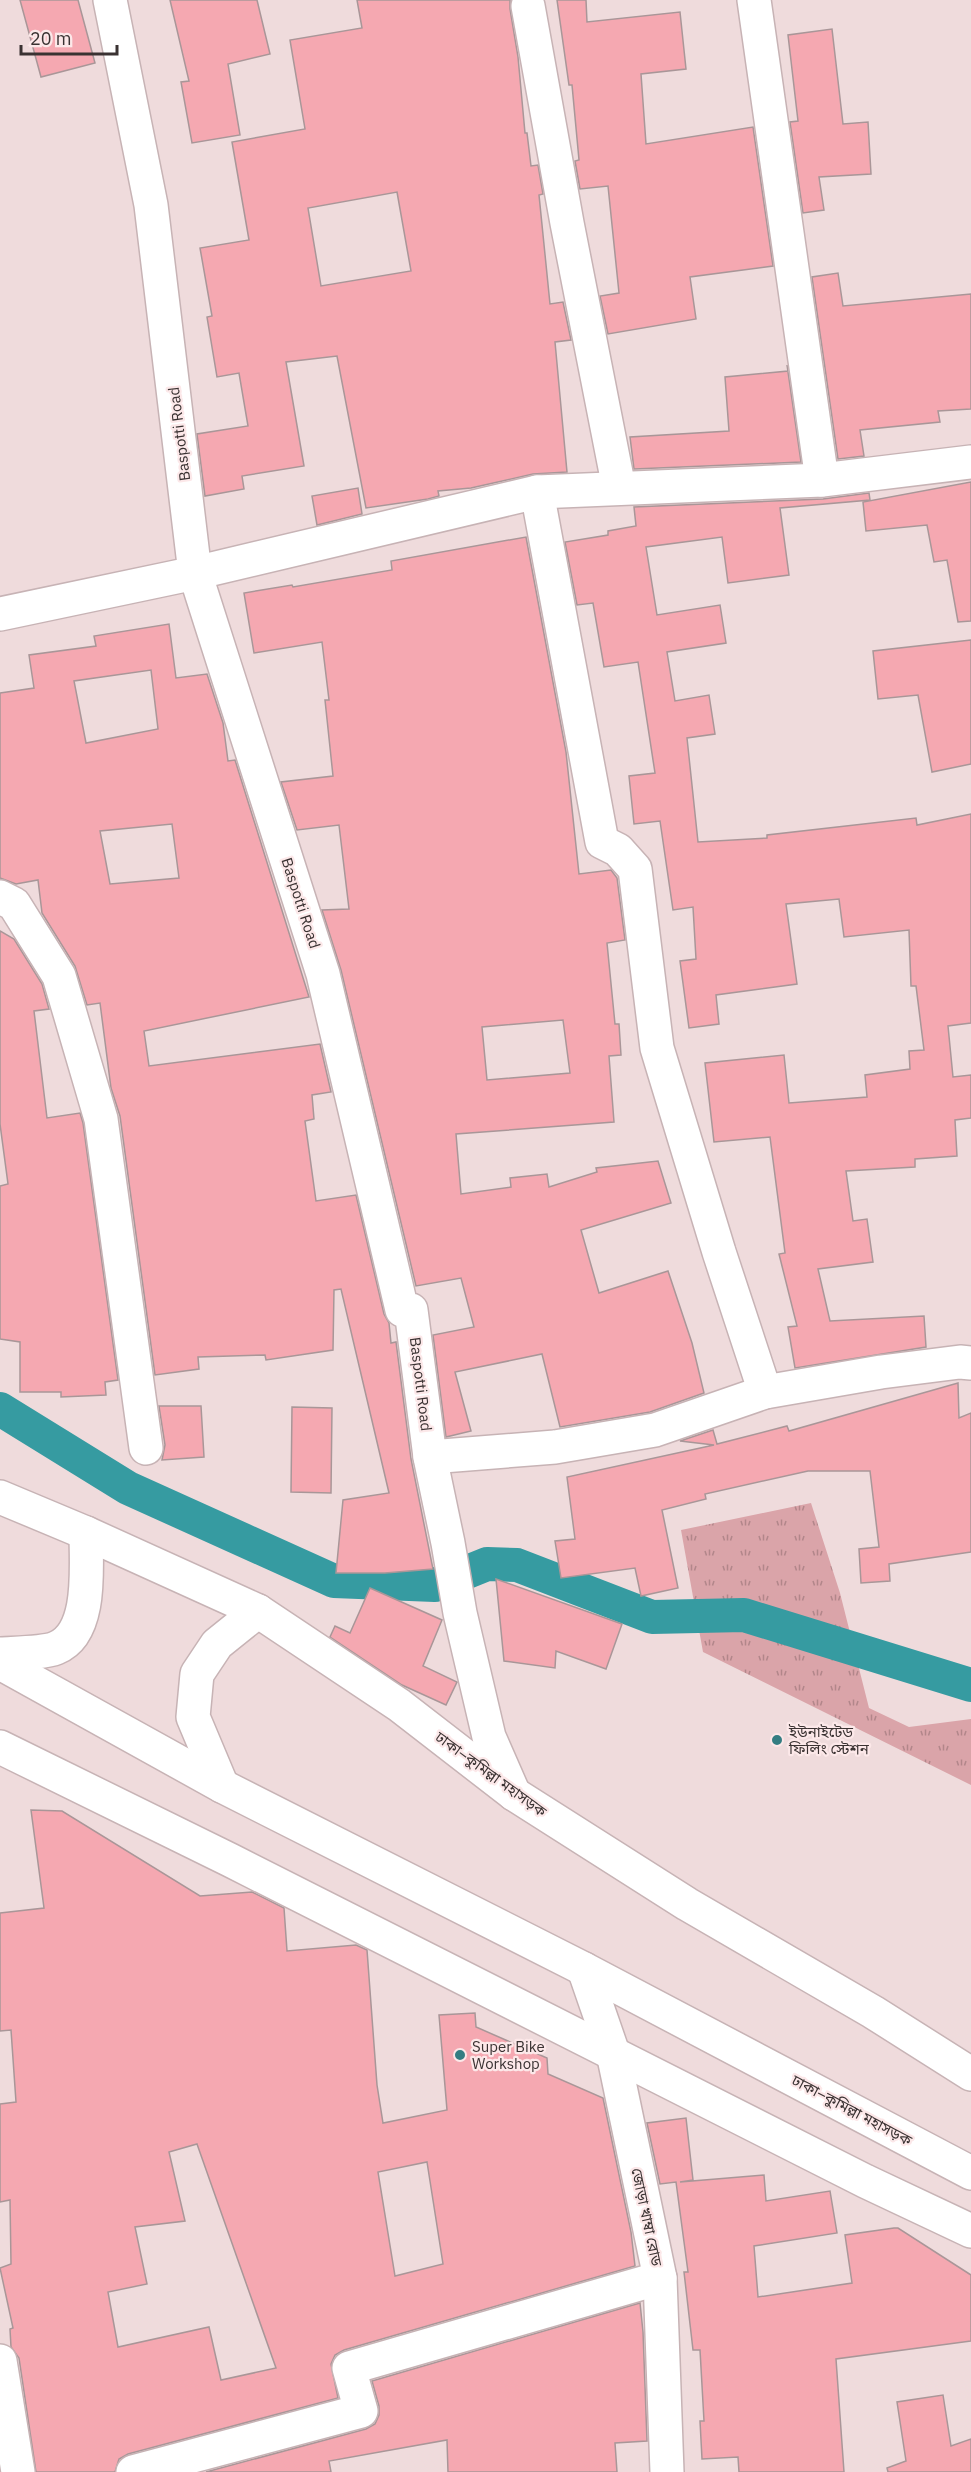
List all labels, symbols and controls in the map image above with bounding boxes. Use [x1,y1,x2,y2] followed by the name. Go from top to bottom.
[21,18,117,56] scale bar
[30,27,72,50] text: 20 m
[164,386,194,482] street label: Baspotti Road
[277,855,325,951] street label: Baspotti Road
[406,1336,436,1432] street label: Baspotti Road
[788,1722,870,1758] place label: ইউনাইটেড ফিলিং স্টেশন
[431,1727,551,1821] street label: ঢাকা–কুমিল্লা মহাসড়ক
[770,1733,784,1747] marker: ইউনাইটেড ফিলিং স্টেশন
[472,2037,545,2073] place label: Super Bike Workshop
[453,2048,467,2062] marker: Super Bike Workshop
[788,2070,916,2150] street label: ঢাকা–কুমিল্লা মহাসড়ক
[627,2166,667,2268] street label: জোড়া খাম্বা রোড

